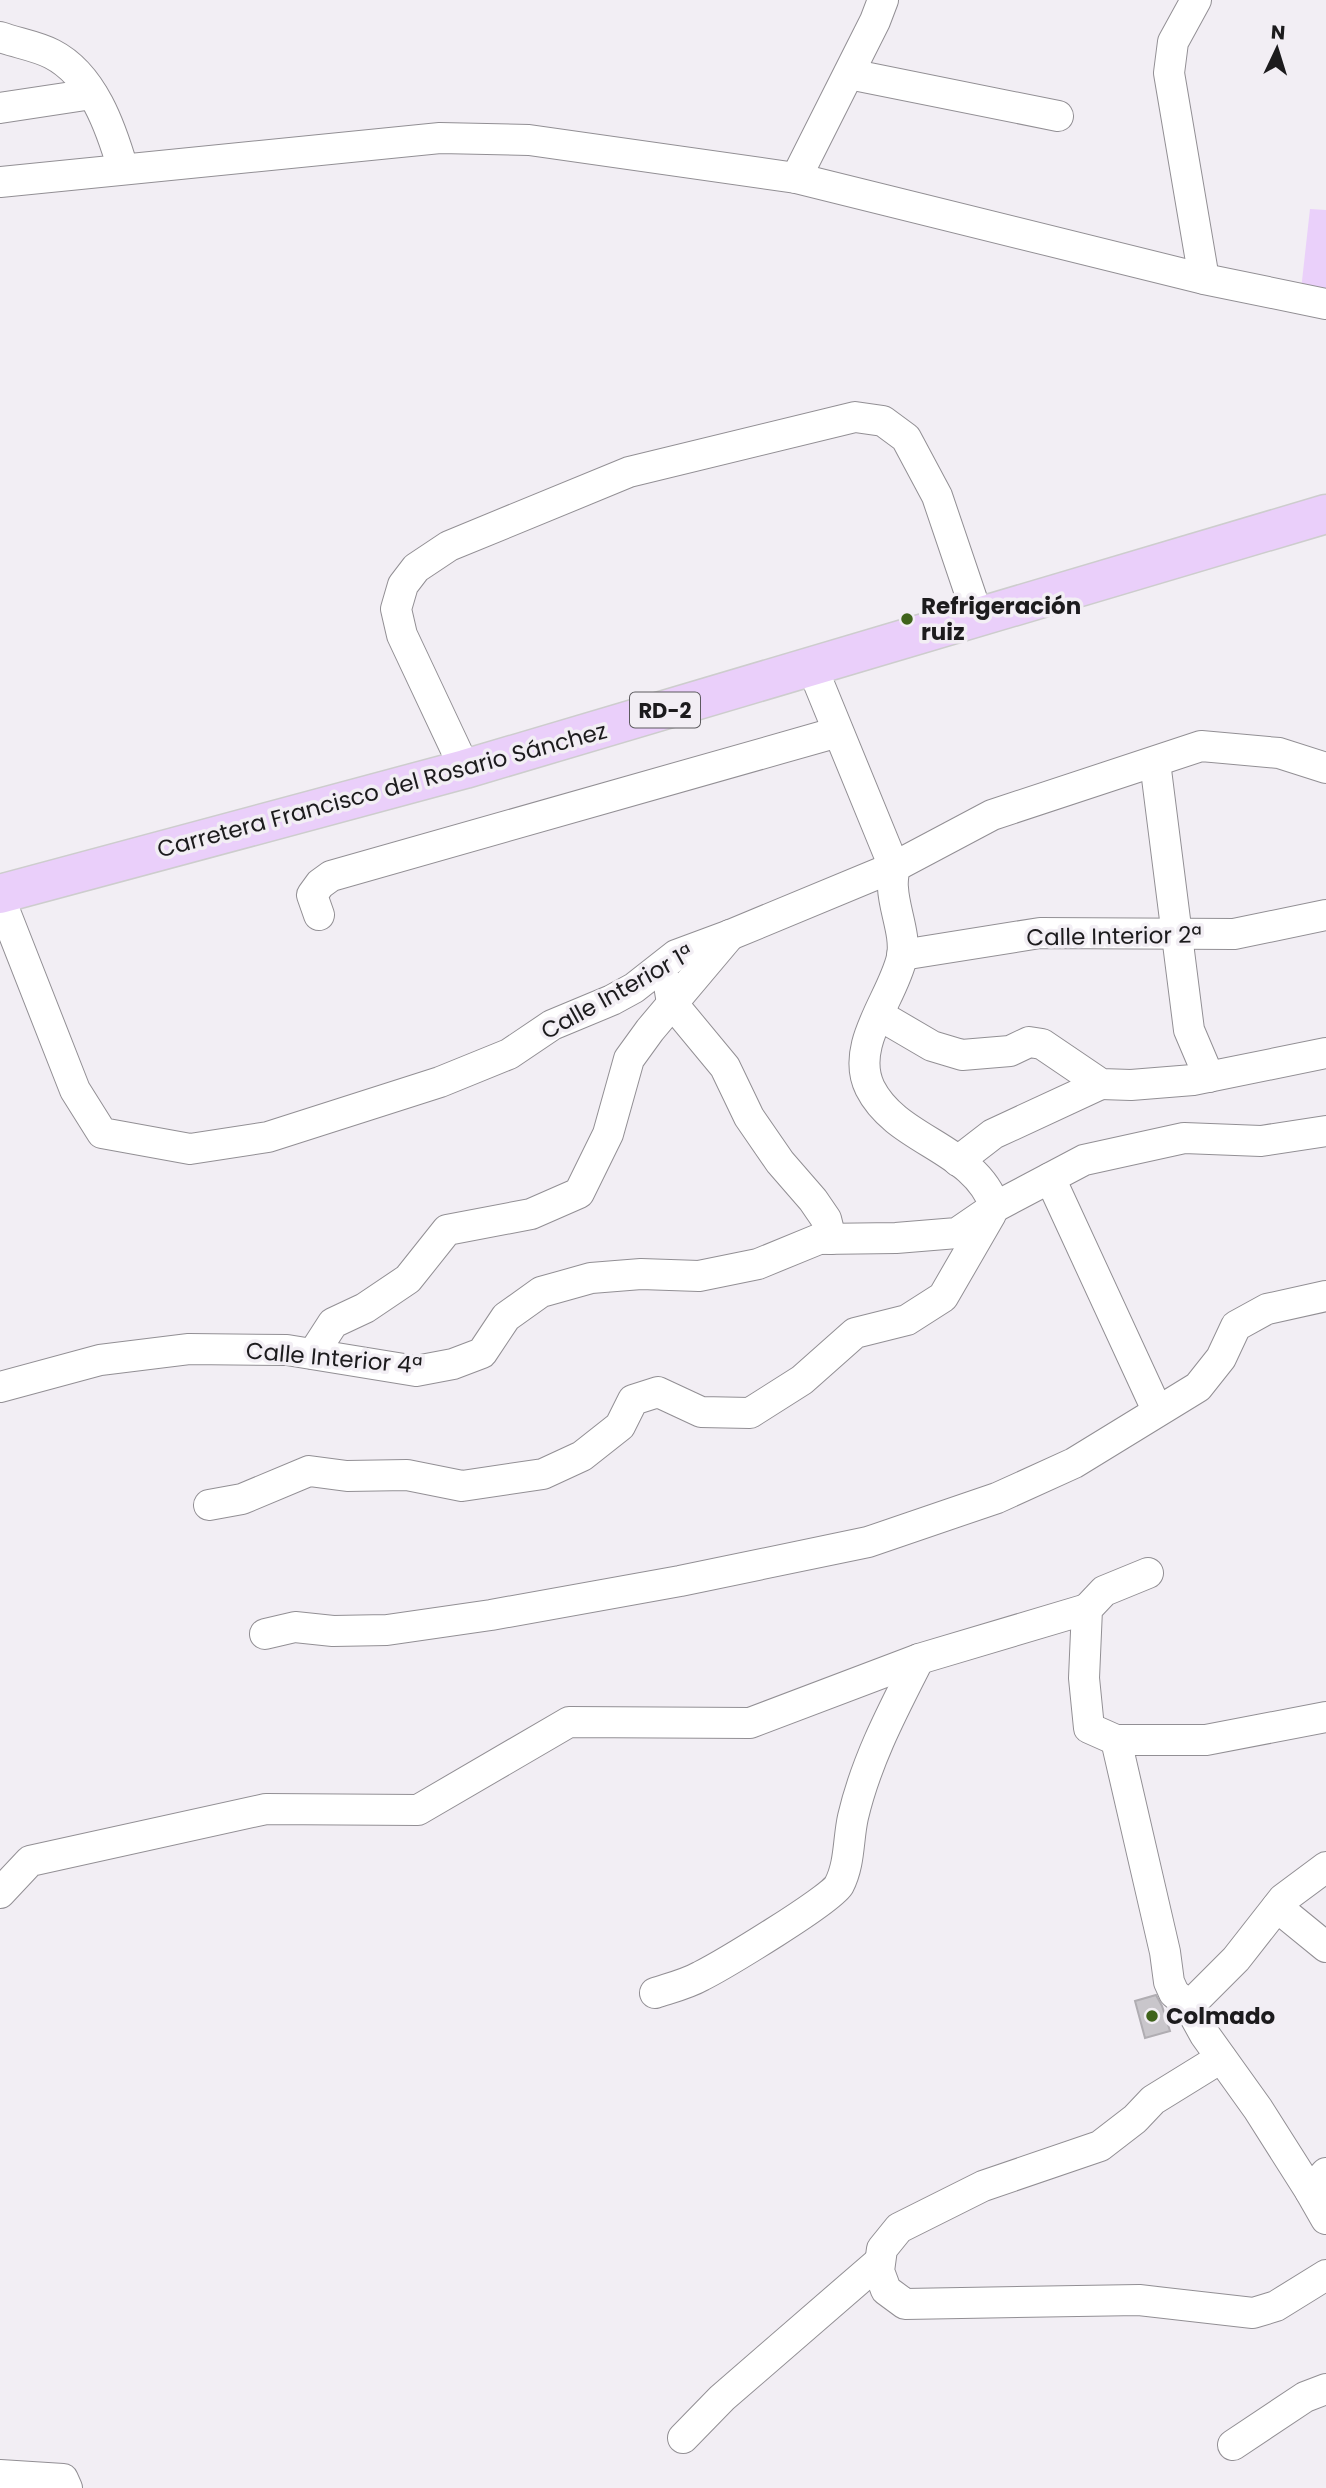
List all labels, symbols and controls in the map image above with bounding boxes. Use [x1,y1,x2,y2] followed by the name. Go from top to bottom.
[1242,14,1312,84] north arrow
[1270,19,1286,47] text: N
[921,590,1081,648] place label: Refrigeración ruiz
[899,611,915,627] marker: Refrigeración ruiz
[630,692,700,728] road number: RD-2
[153,714,611,866] street label: Carretera Francisco del Rosario Sánchez
[1026,918,1202,954] street label: Calle Interior 2ª
[535,937,699,1047] street label: Calle Interior 1ª
[245,1334,423,1382] street label: Calle Interior 4ª
[1166,2000,1275,2032] place label: Colmado
[1144,2008,1160,2024] marker: Colmado

